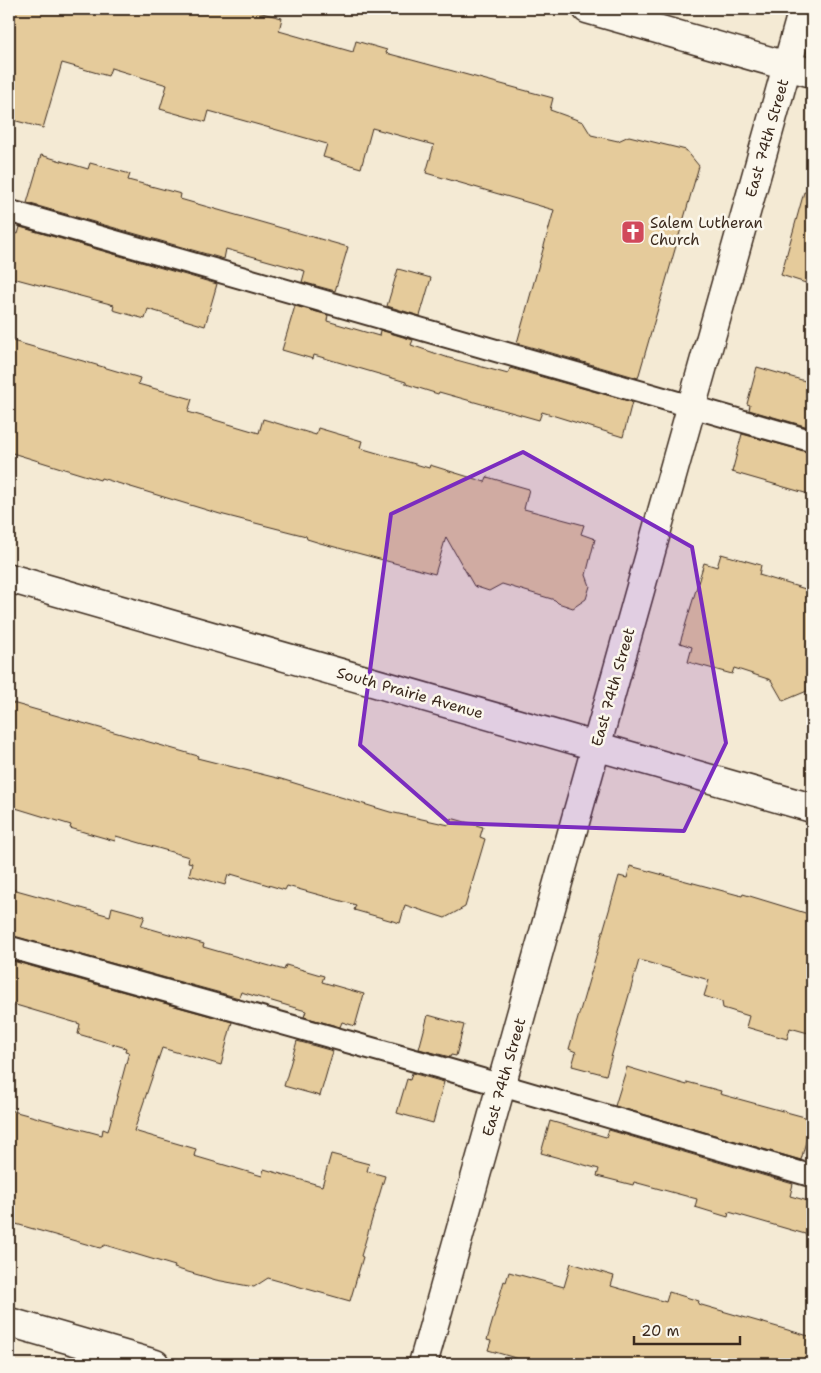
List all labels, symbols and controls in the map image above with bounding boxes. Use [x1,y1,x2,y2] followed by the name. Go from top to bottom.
[741,76,793,200] street label: East 74th Street
[650,213,763,250] place label: Salem Lutheran Church
[620,219,646,245] church icon: Salem Lutheran Church
[587,625,639,749] street label: East 74th Street
[334,663,486,723] street label: South Prairie Avenue
[478,1015,530,1139] street label: East 74th Street
[634,1313,740,1345] scale bar
[641,1321,680,1341] text: 20 m

